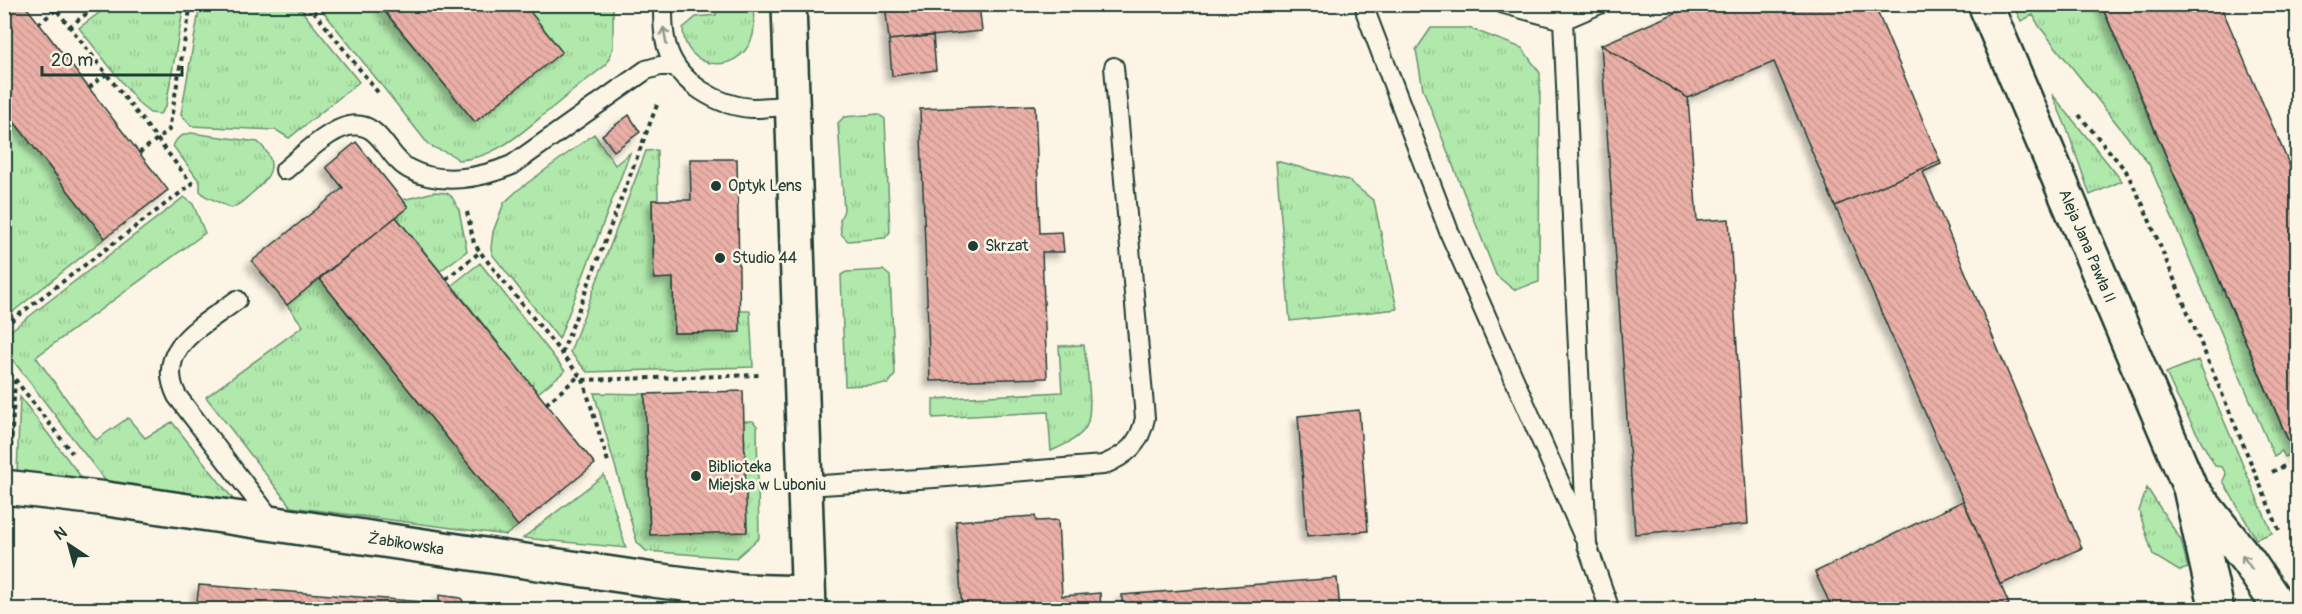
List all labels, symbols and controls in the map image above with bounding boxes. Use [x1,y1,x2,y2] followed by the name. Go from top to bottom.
[659,27,670,46] one-way arrow
[42,39,182,77] scale bar
[51,49,93,72] text: 20 m
[728,176,802,196] place label: Optyk Lens
[709,179,723,193] marker: Optyk Lens
[2054,186,2120,306] street label: Aleja Jana Pawła II
[985,236,1029,256] place label: Skrzat
[966,239,980,253] marker: Skrzat
[732,248,797,268] place label: Studio 44
[713,251,727,265] marker: Studio 44
[708,457,826,495] place label: Biblioteka Miejska w Luboniu
[689,469,703,483] marker: Biblioteka Miejska w Luboniu
[39,515,99,575] north arrow
[51,522,71,545] text: N
[367,528,445,560] street label: Żabikowska
[2241,554,2253,571] one-way arrow

